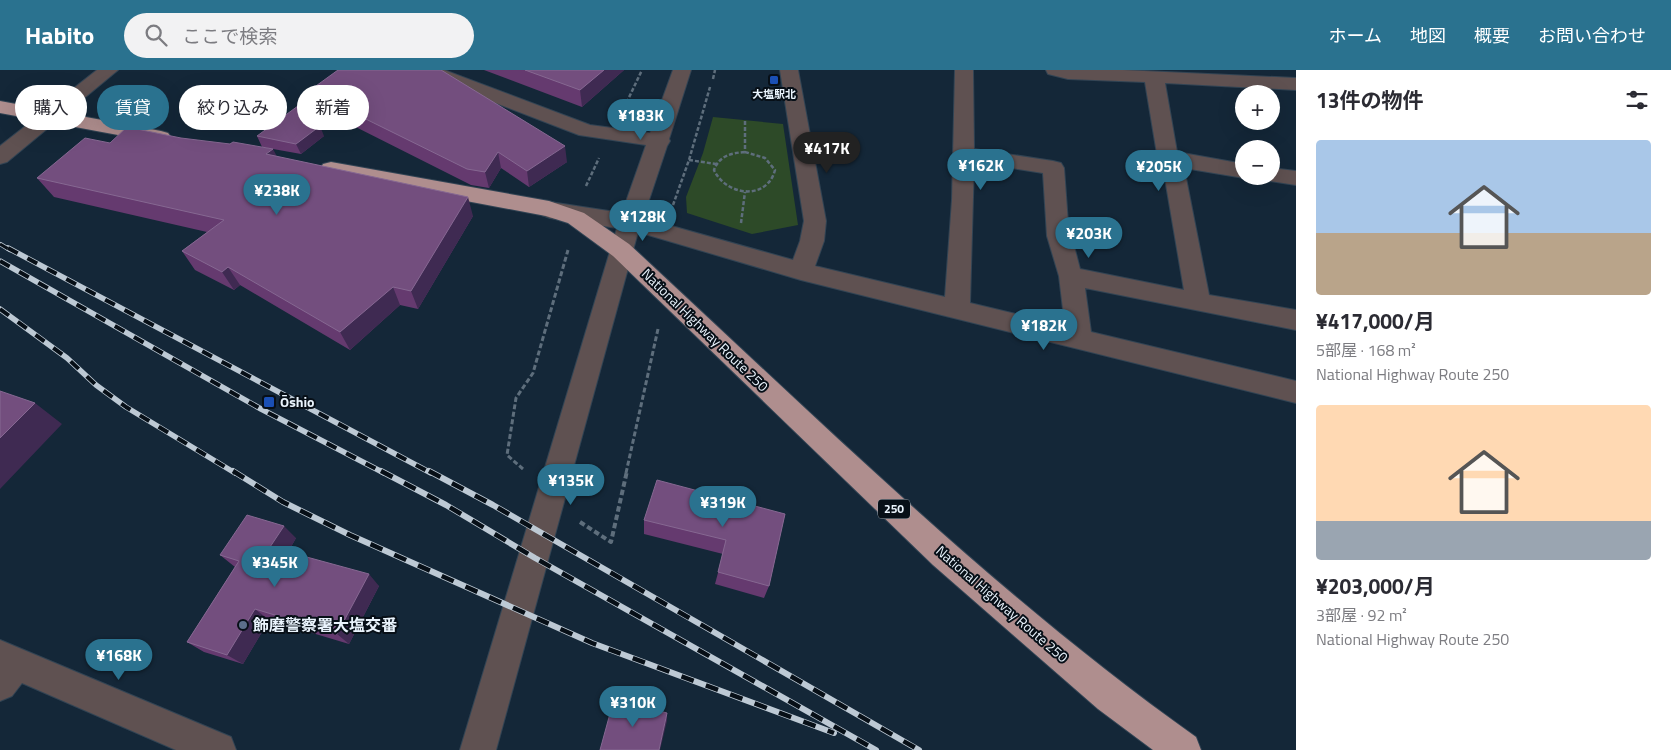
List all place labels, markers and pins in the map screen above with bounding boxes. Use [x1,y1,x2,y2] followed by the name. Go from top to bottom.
[768,74,780,86] marker: 大塩駅北
[752,86,796,102] place label: 大塩駅北
[606,98,676,141] pin: ¥183K
[792,132,862,174] pin: ¥417K
[946,148,1016,191] pin: ¥162K
[1124,150,1194,192] pin: ¥205K
[242,174,312,216] pin: ¥238K
[608,200,678,242] pin: ¥128K
[1054,216,1124,259] pin: ¥203K
[1009,308,1079,351] pin: ¥182K
[280,391,315,412] place label: Ōshio
[262,395,276,409] marker: Ōshio
[536,464,606,506] pin: ¥135K
[688,486,758,528] pin: ¥319K
[240,546,310,588] pin: ¥345K
[253,613,397,637] place label: 飾磨警察署大塩交番
[237,619,249,631] marker: 飾磨警察署大塩交番
[84,638,154,681] pin: ¥168K
[598,686,668,728] pin: ¥310K

